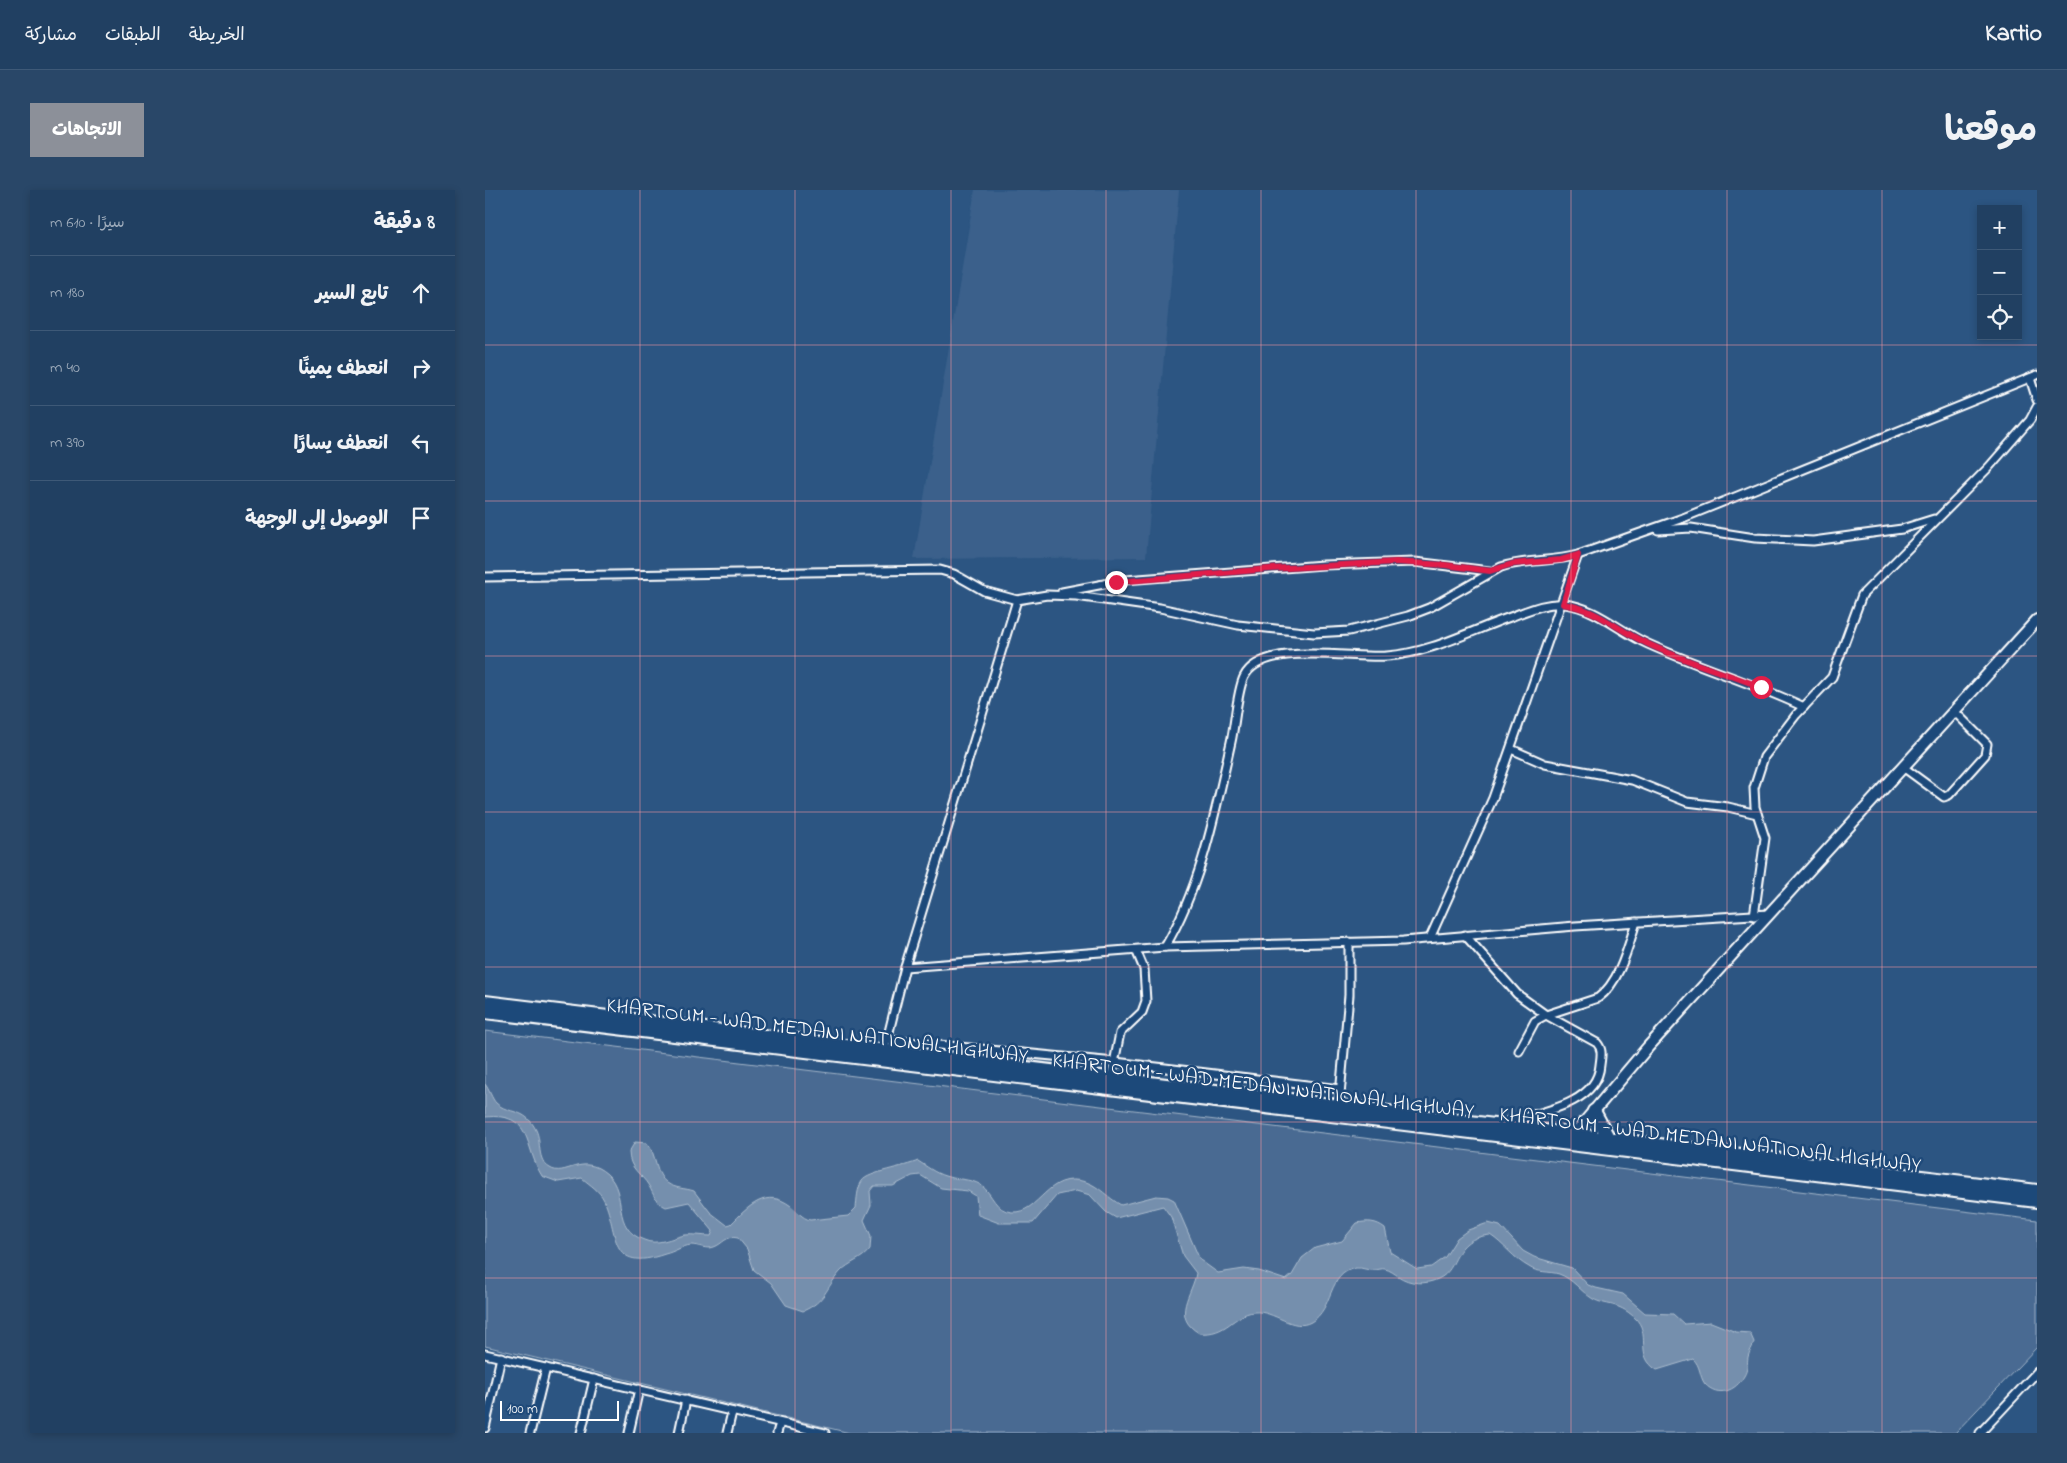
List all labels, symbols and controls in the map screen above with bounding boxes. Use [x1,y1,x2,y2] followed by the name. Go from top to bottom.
[1985,17,2042,52] text: Kartio
[25,23,77,49] text: مشاركة
[105,23,161,49] text: الطبقات
[189,23,245,49] text: الخريطة
[30,103,144,157] button: الاتجاهات
[1944,106,2037,157] text: موقعنا
[1977,205,2022,340] map controls
[1977,205,2022,250] button: +
[373,208,435,238] text: 8 دقيقة
[50,211,125,235] text: سيرًا · 610 m
[1977,250,2022,295] button: −
[407,279,435,307] icon: ahead
[50,281,84,305] text: 180 m
[316,281,388,308] text: تابع السير
[1977,295,2022,340] button: locate
[407,354,435,382] icon: right
[50,356,80,380] text: 40 m
[298,356,388,383] text: انعطف يمينًا
[407,429,435,457] icon: left
[50,431,85,455] text: 390 m
[293,431,388,458] text: انعطف يسارًا
[407,504,435,532] icon: arrive
[245,506,388,533] text: الوصول إلى الوجهة
[1105,571,1128,594] route end
[1750,676,1773,699] route start
[604,991,1030,1073] street label: KHARTOUM - WAD MEDANI NATIONAL HIGHWAY
[1050,1046,1476,1128] street label: KHARTOUM - WAD MEDANI NATIONAL HIGHWAY
[1497,1100,1923,1182] street label: KHARTOUM - WAD MEDANI NATIONAL HIGHWAY
[500,1398,619,1421] scale bar
[507,1399,538,1420] text: 100 m

